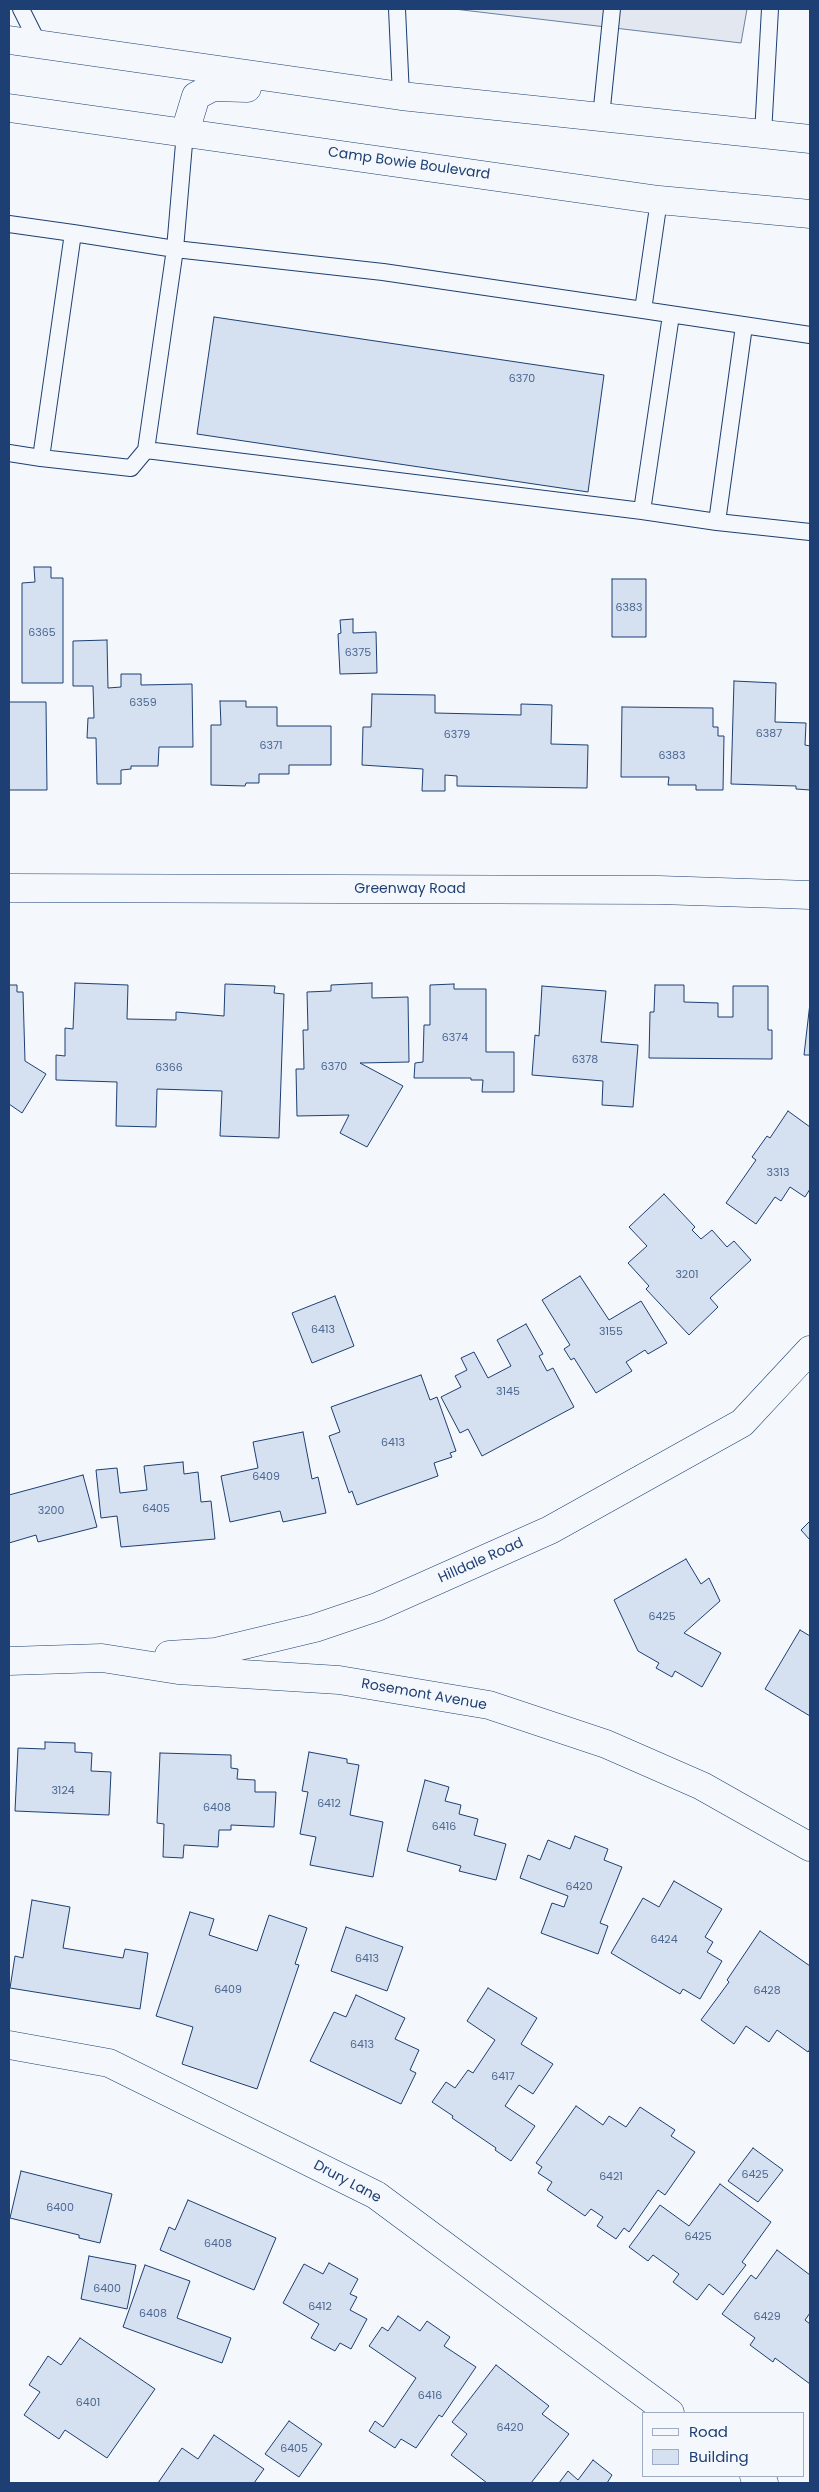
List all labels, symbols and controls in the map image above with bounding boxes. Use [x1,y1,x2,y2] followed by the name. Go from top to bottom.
[327,144,491,184] street label: Camp Bowie Boulevard
[509,372,535,386] house number: 6370
[616,601,642,615] house number: 6383
[28,626,56,640] house number: 6365
[345,646,371,660] house number: 6375
[129,696,157,710] house number: 6359
[756,727,782,741] house number: 6387
[444,728,470,742] house number: 6379
[260,739,282,753] house number: 6371
[659,749,685,763] house number: 6383
[354,881,466,897] street label: Greenway Road
[442,1031,468,1045] house number: 6374
[572,1053,598,1067] house number: 6378
[321,1060,347,1074] house number: 6370
[155,1061,183,1075] house number: 6366
[767,1166,789,1180] house number: 3313
[675,1268,699,1282] house number: 3201
[311,1323,335,1337] house number: 6413
[599,1325,623,1339] house number: 3155
[496,1385,520,1399] house number: 3145
[381,1436,405,1450] house number: 6413
[252,1470,280,1484] house number: 6409
[142,1502,170,1516] house number: 6405
[38,1504,64,1518] house number: 3200
[436,1535,526,1587] street label: Hilldale Road
[648,1610,676,1624] house number: 6425
[360,1676,488,1714] street label: Rosemont Avenue
[51,1784,75,1798] house number: 3124
[317,1797,341,1811] house number: 6412
[203,1801,231,1815] house number: 6408
[432,1820,456,1834] house number: 6416
[565,1880,593,1894] house number: 6420
[650,1933,678,1947] house number: 6424
[355,1952,379,1966] house number: 6413
[214,1983,242,1997] house number: 6409
[753,1984,781,1998] house number: 6428
[350,2038,374,2052] house number: 6413
[491,2070,515,2084] house number: 6417
[310,2157,384,2207] street label: Drury Lane
[741,2168,769,2182] house number: 6425
[599,2170,623,2184] house number: 6421
[46,2201,74,2215] house number: 6400
[684,2230,712,2244] house number: 6425
[204,2237,232,2251] house number: 6408
[93,2282,121,2296] house number: 6400
[308,2300,332,2314] house number: 6412
[139,2307,167,2321] house number: 6408
[753,2310,781,2324] house number: 6429
[418,2389,442,2403] house number: 6416
[76,2396,100,2410] house number: 6401
[642,2412,804,2477] legend
[496,2421,524,2435] house number: 6420
[689,2421,728,2442] text: Road
[280,2442,308,2456] house number: 6405
[689,2446,749,2467] text: Building

